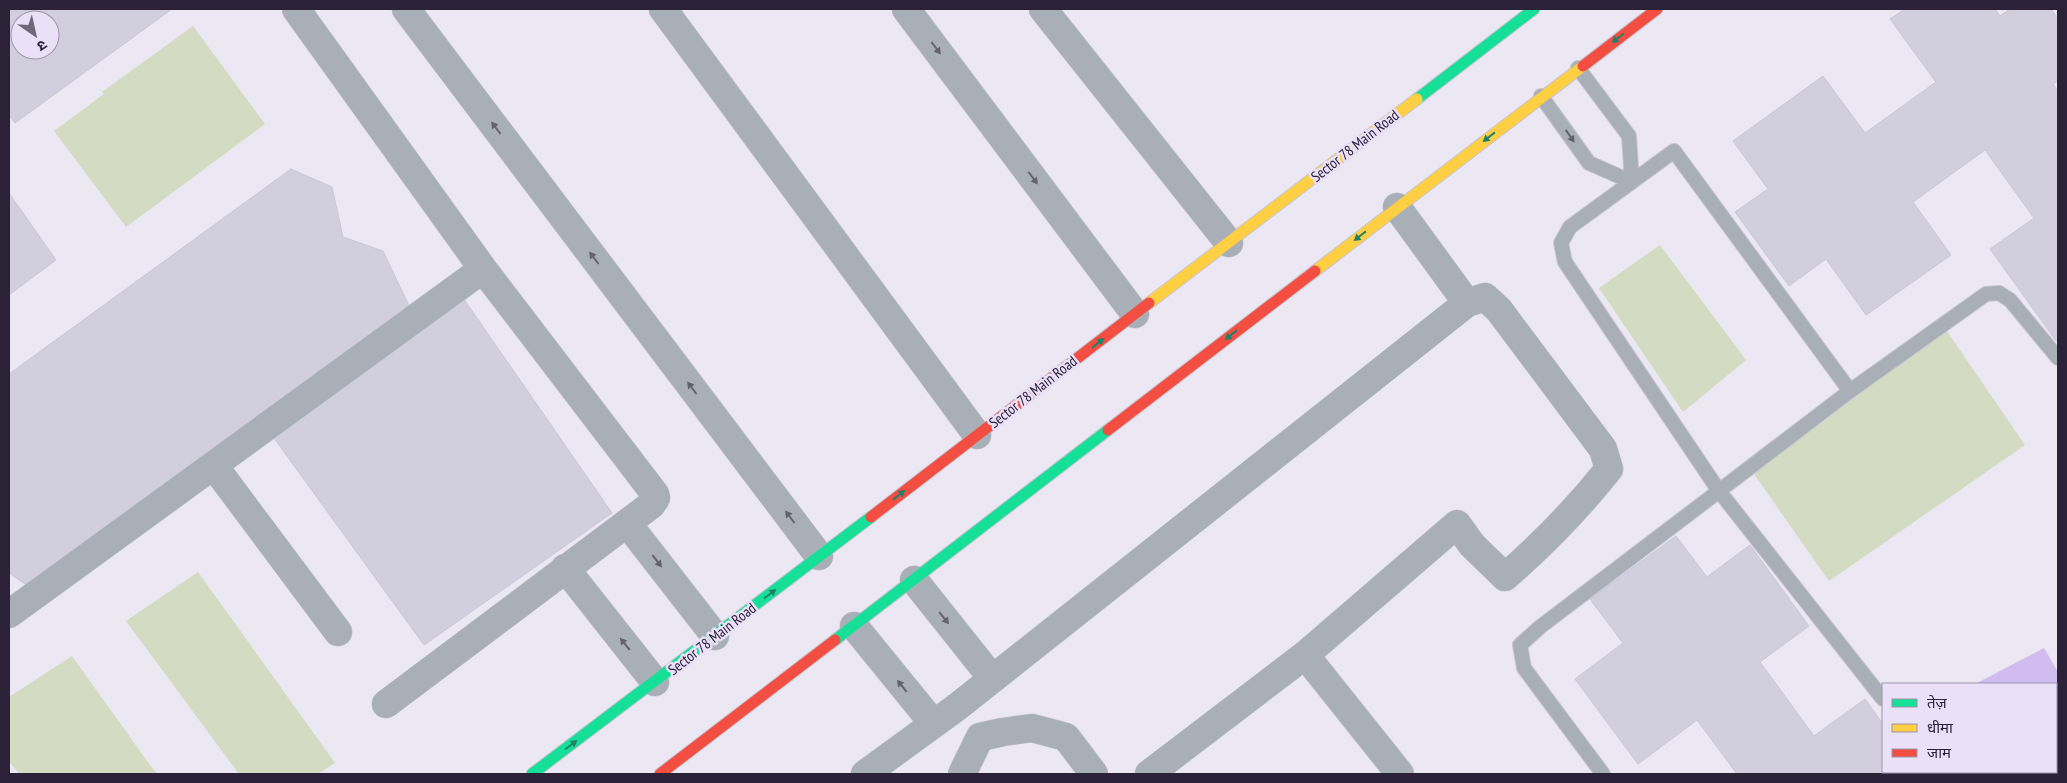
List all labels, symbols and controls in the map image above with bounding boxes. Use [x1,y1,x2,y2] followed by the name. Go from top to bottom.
[10,10,60,60] north arrow
[1611,33,1625,43] one-way arrow
[33,36,51,56] text: उ
[930,41,941,54] one-way arrow
[1307,105,1402,186] street label: Sector 78 Main Road
[491,122,502,135] one-way arrow
[1565,129,1575,143] one-way arrow
[1482,132,1496,142] one-way arrow
[1028,171,1039,184] one-way arrow
[1353,231,1367,241] one-way arrow
[589,252,600,265] one-way arrow
[1224,330,1238,340] one-way arrow
[1091,337,1104,348] one-way arrow
[985,351,1080,432] street label: Sector 78 Main Road
[687,381,697,395] one-way arrow
[892,490,906,500] one-way arrow
[785,510,795,524] one-way arrow
[652,554,663,567] one-way arrow
[763,589,777,599] one-way arrow
[664,598,759,679] street label: Sector 78 Main Road
[939,611,950,624] one-way arrow
[619,638,630,651] one-way arrow
[897,679,908,692] one-way arrow
[1882,683,2057,773] legend
[1927,693,1948,712] text: तेज़
[1927,718,1954,737] text: धीमा
[564,740,578,750] one-way arrow
[1927,743,1952,762] text: जाम

